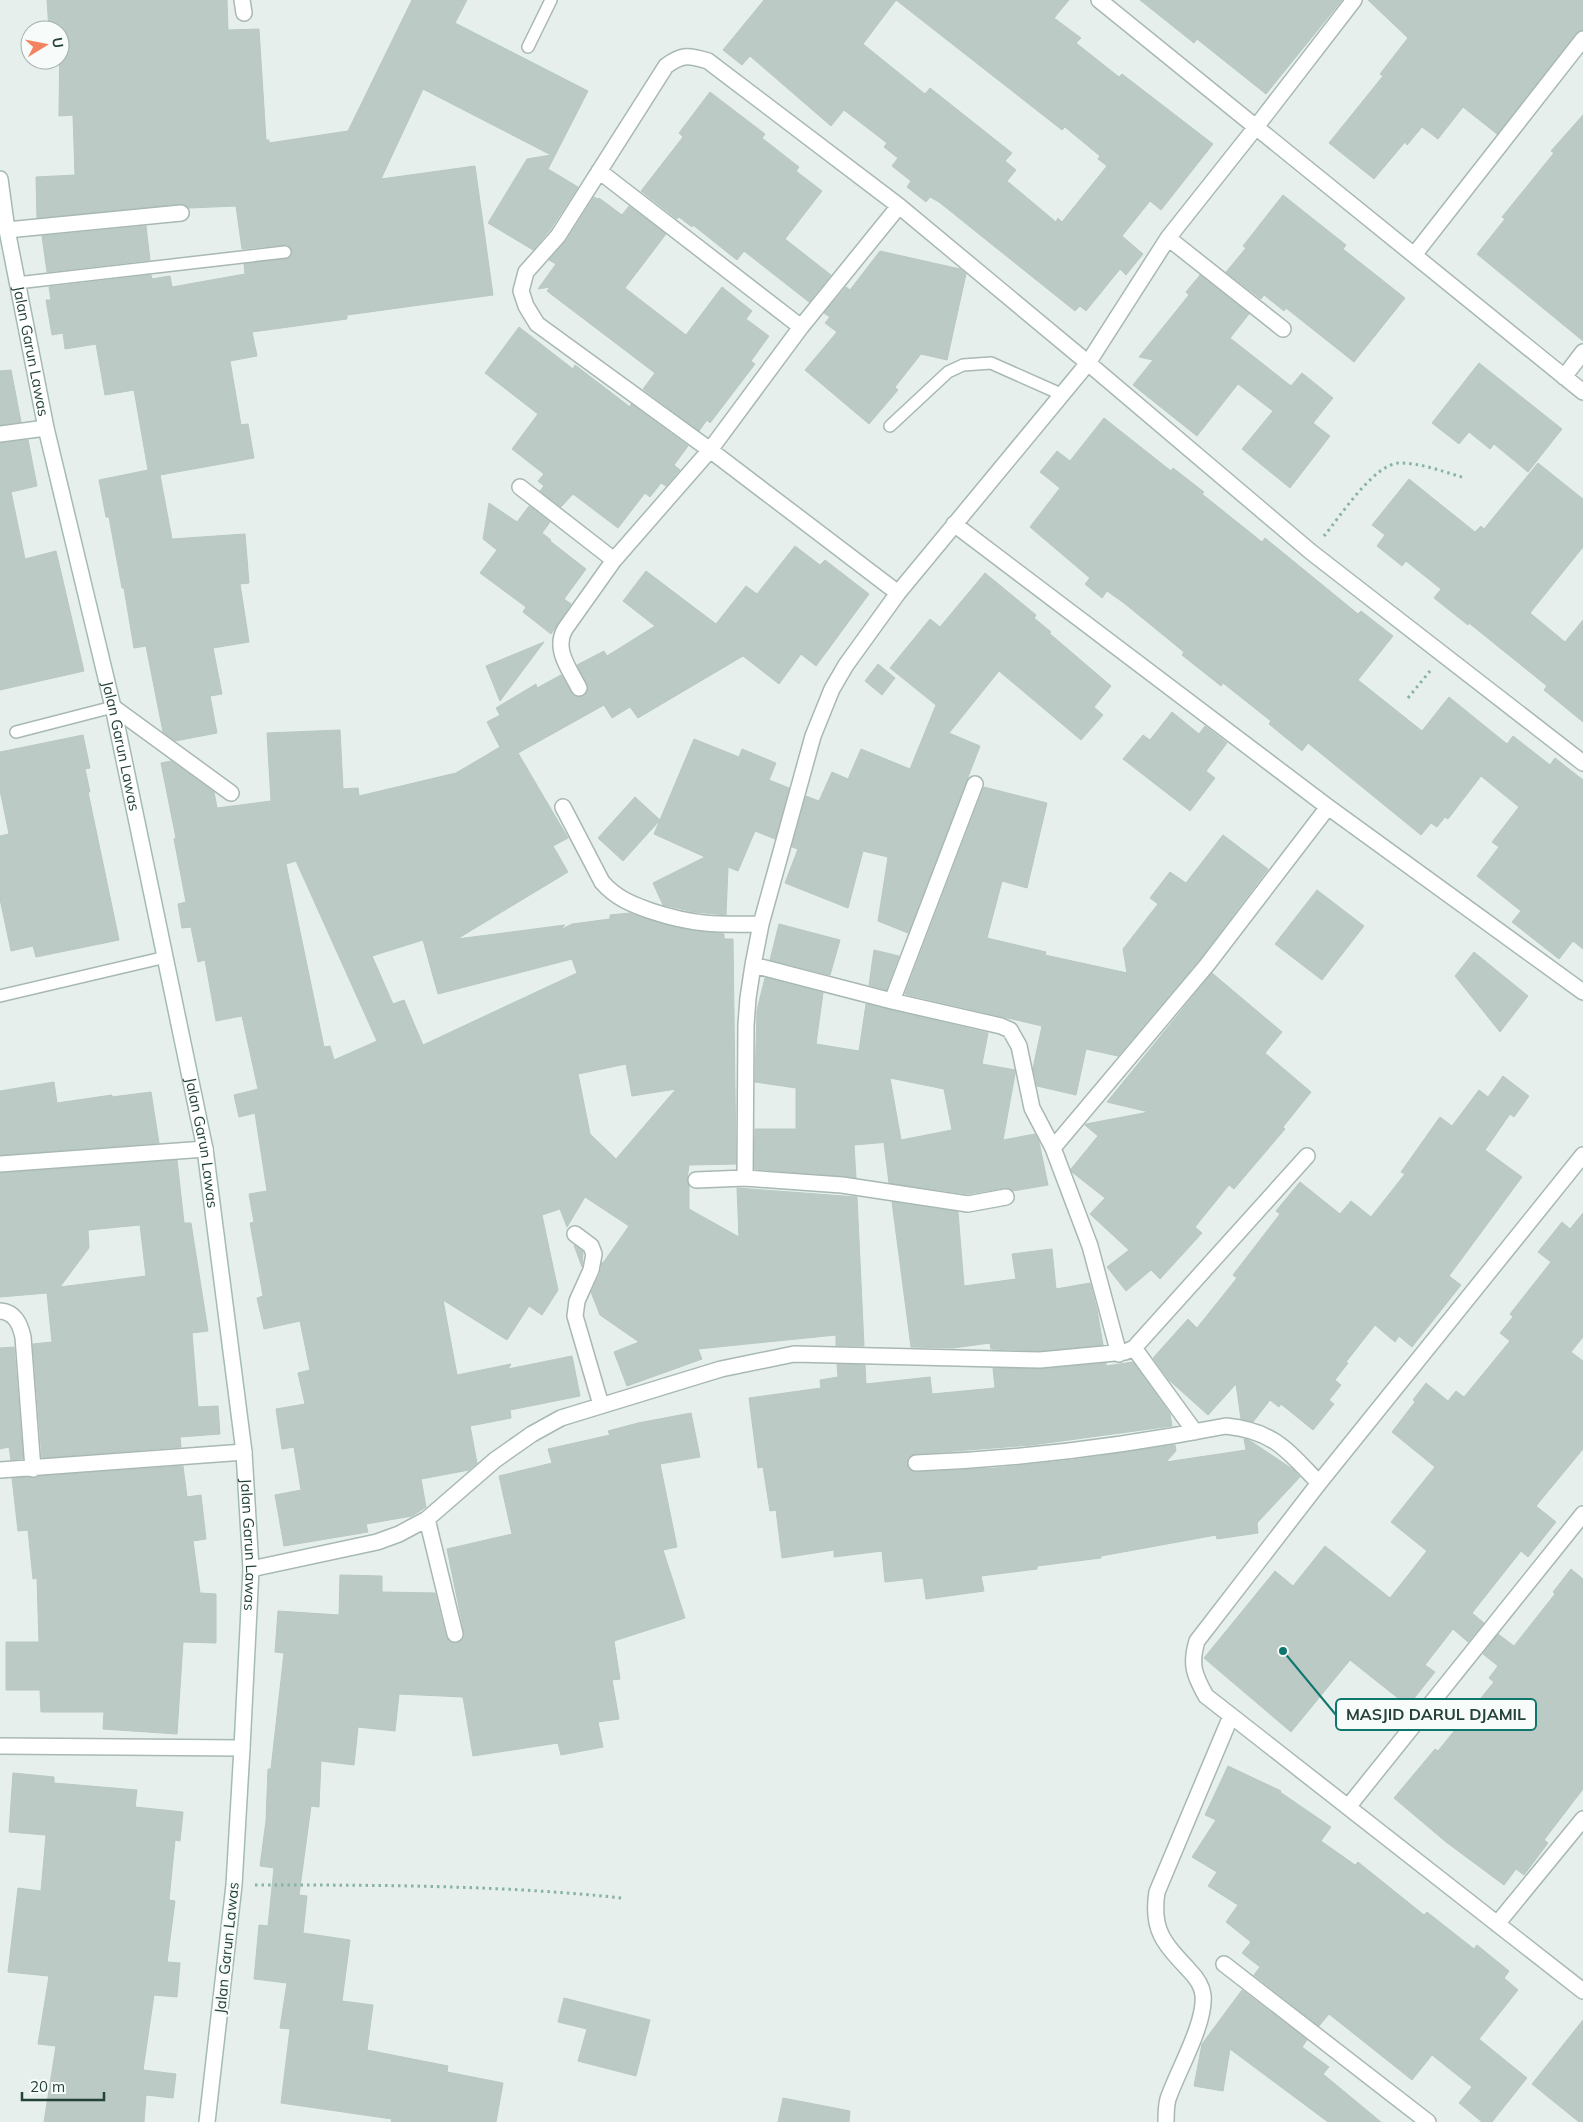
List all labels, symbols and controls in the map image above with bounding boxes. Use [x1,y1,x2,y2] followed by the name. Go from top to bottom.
[20,20,70,70] north arrow
[48,36,68,49] text: U
[9,284,53,418] street label: Jalan Garun Lawas
[98,679,144,813] street label: Jalan Garun Lawas
[181,1076,223,1209] street label: Jalan Garun Lawas
[237,1478,261,1611] street label: Jalan Garun Lawas
[1336,1699,1536,1730] callout: MASJID DARUL DJAMIL
[1346,1704,1526,1724] text: MASJID DARUL DJAMIL
[210,1881,243,2015] street label: Jalan Garun Lawas
[22,2070,105,2102] scale bar
[30,2077,65,2096] text: 20 m

